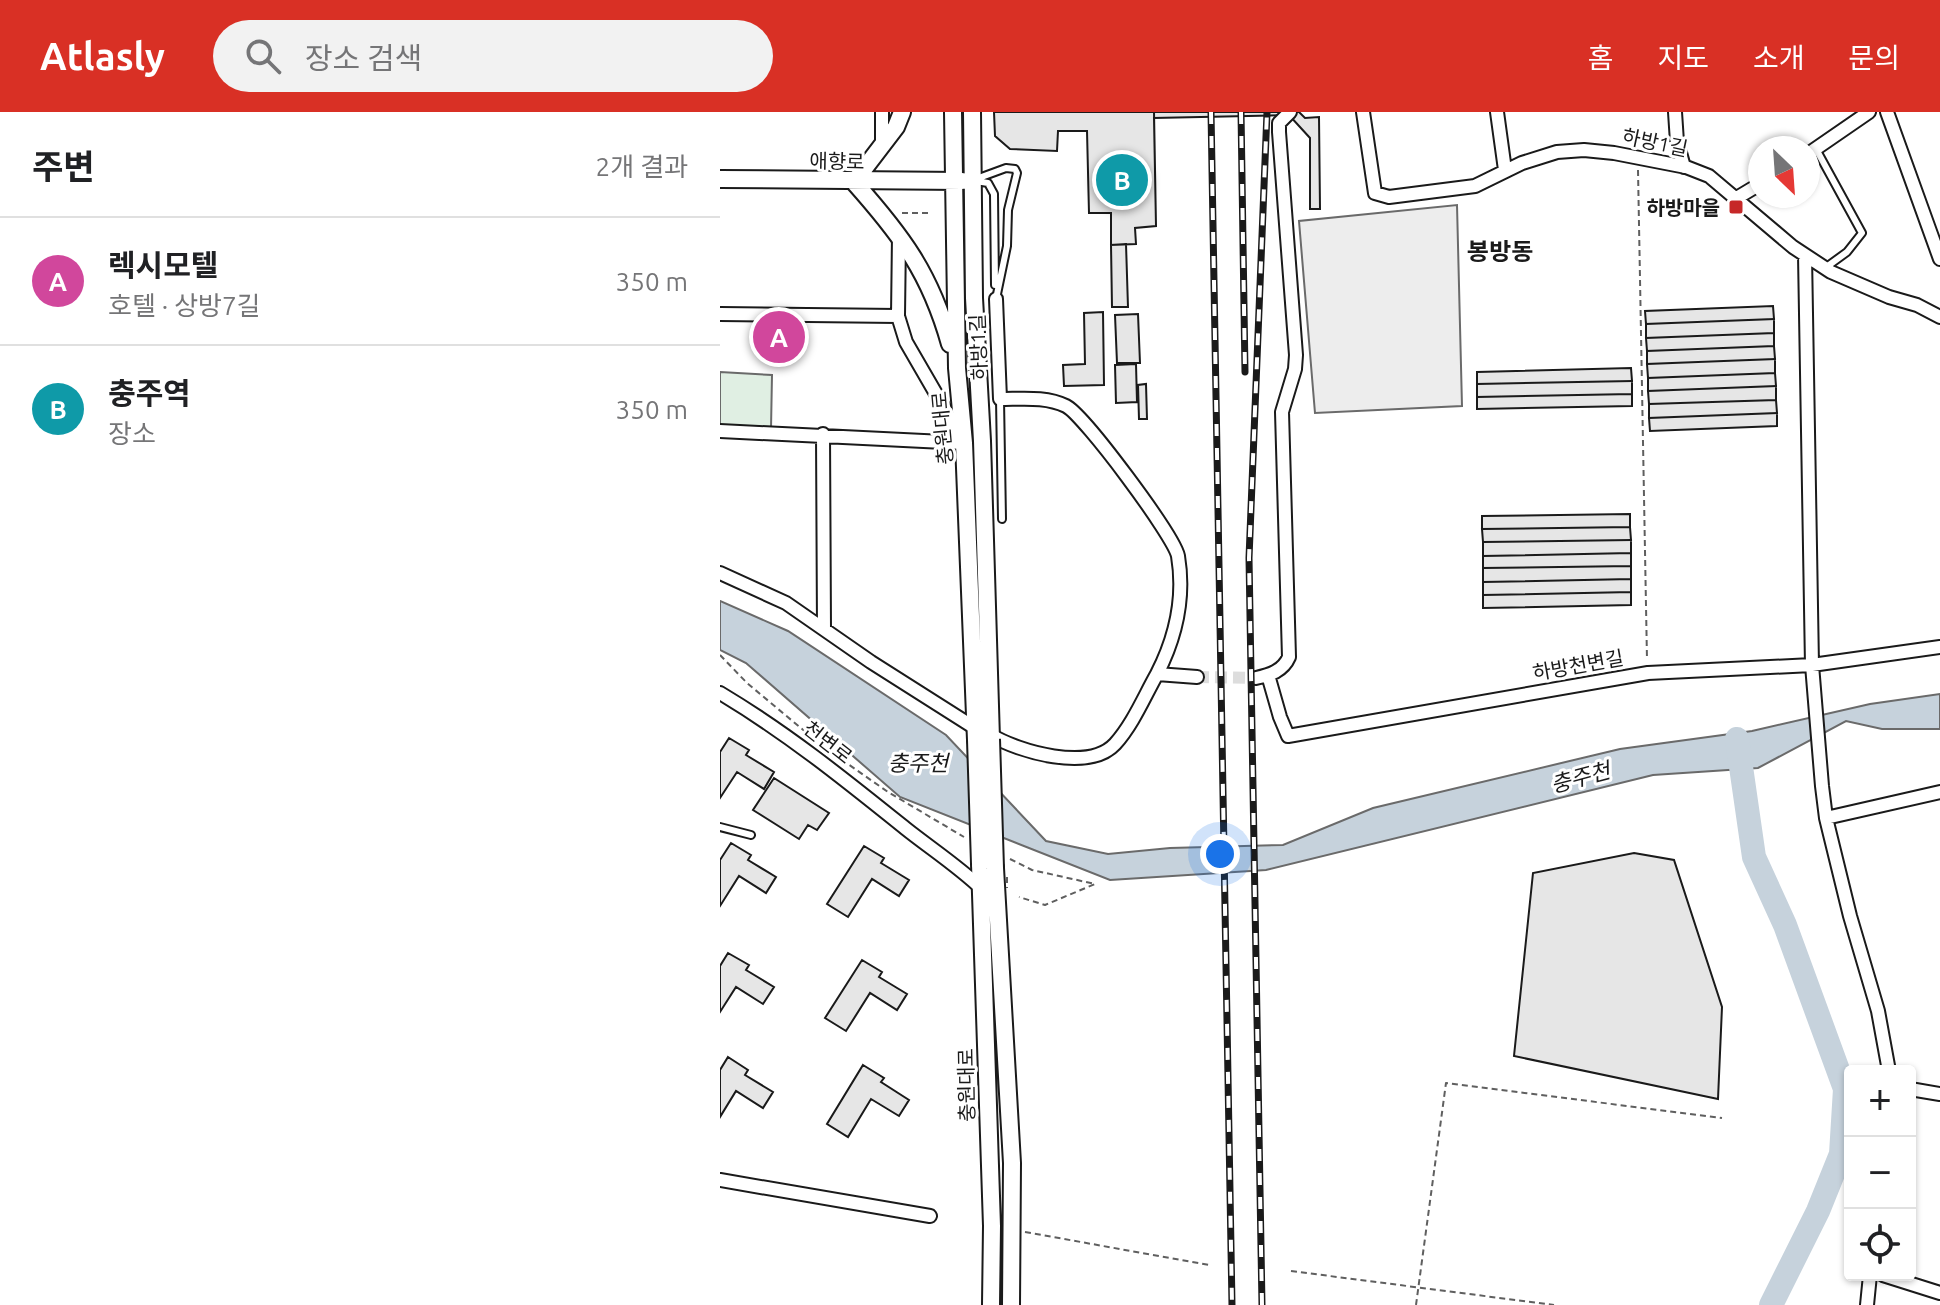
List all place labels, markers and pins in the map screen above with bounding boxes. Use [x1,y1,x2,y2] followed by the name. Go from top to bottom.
[1096,150,1148,210] pin: B
[1646,196,1720,219] place label: 하방마을
[1727,198,1745,216] marker: 하방마을
[753,307,805,367] pin: A

